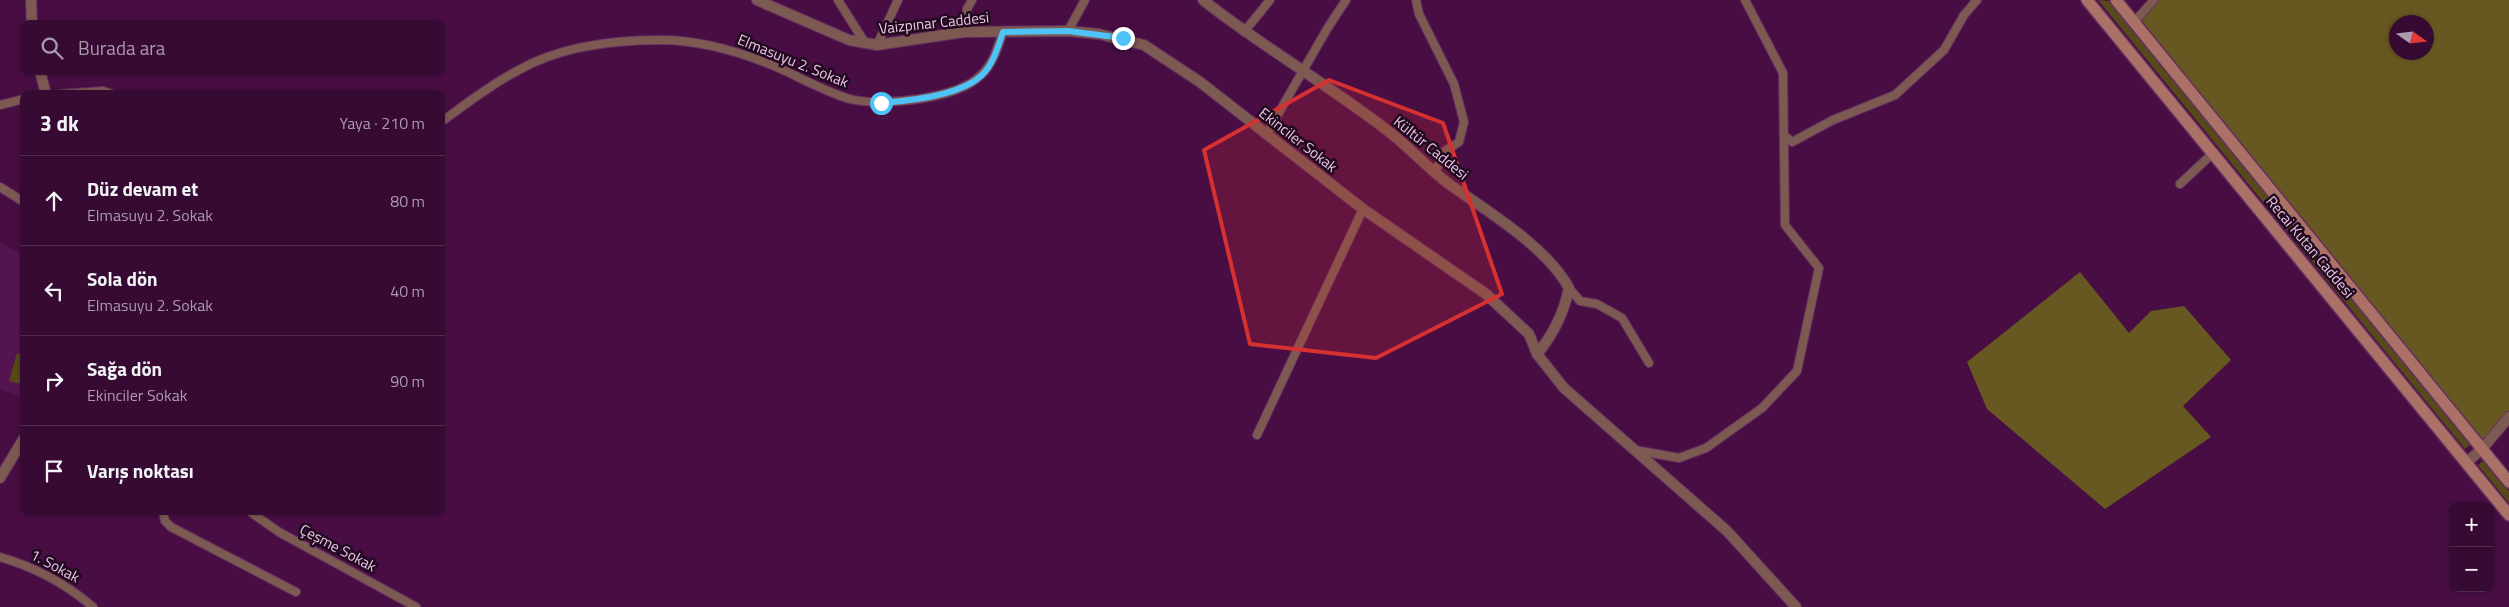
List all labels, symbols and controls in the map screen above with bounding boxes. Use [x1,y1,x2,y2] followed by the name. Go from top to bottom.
[878,5,990,40] street label: Vaizpınar Caddesi
[2389,15,2434,60] north arrow
[20,20,445,75] search box
[1112,27,1135,50] route end
[734,28,852,93] street label: Elmasuyu 2. Sokak
[78,33,165,62] text: Burada ara
[38,34,66,62] icon: search
[870,92,893,115] route start
[1254,102,1342,178] street label: Ekinciler Sokak
[40,107,79,139] text: 3 dk
[1389,110,1474,185] street label: Kültür Caddesi
[340,111,425,135] text: Yaya · 210 m
[87,174,198,203] text: Düz devam et
[40,187,68,215] icon: ahead
[390,189,425,213] text: 80 m
[2261,191,2360,303] street label: Recai Kutan Caddesi
[87,203,213,227] text: Elmasuyu 2. Sokak
[87,264,158,293] text: Sola dön
[40,277,68,305] icon: left
[390,279,425,303] text: 40 m
[87,293,213,317] text: Elmasuyu 2. Sokak
[87,354,162,383] text: Sağa dön
[40,367,68,395] icon: right
[390,369,425,393] text: 90 m
[87,383,187,407] text: Ekinciler Sokak
[87,456,194,485] text: Varış noktası
[40,457,68,485] icon: arrive
[2449,502,2494,592] map controls
[2449,502,2494,547] button: +
[296,518,381,577] street label: Çeşme Sokak
[27,543,84,588] street label: 1. Sokak
[2449,547,2494,592] button: −

